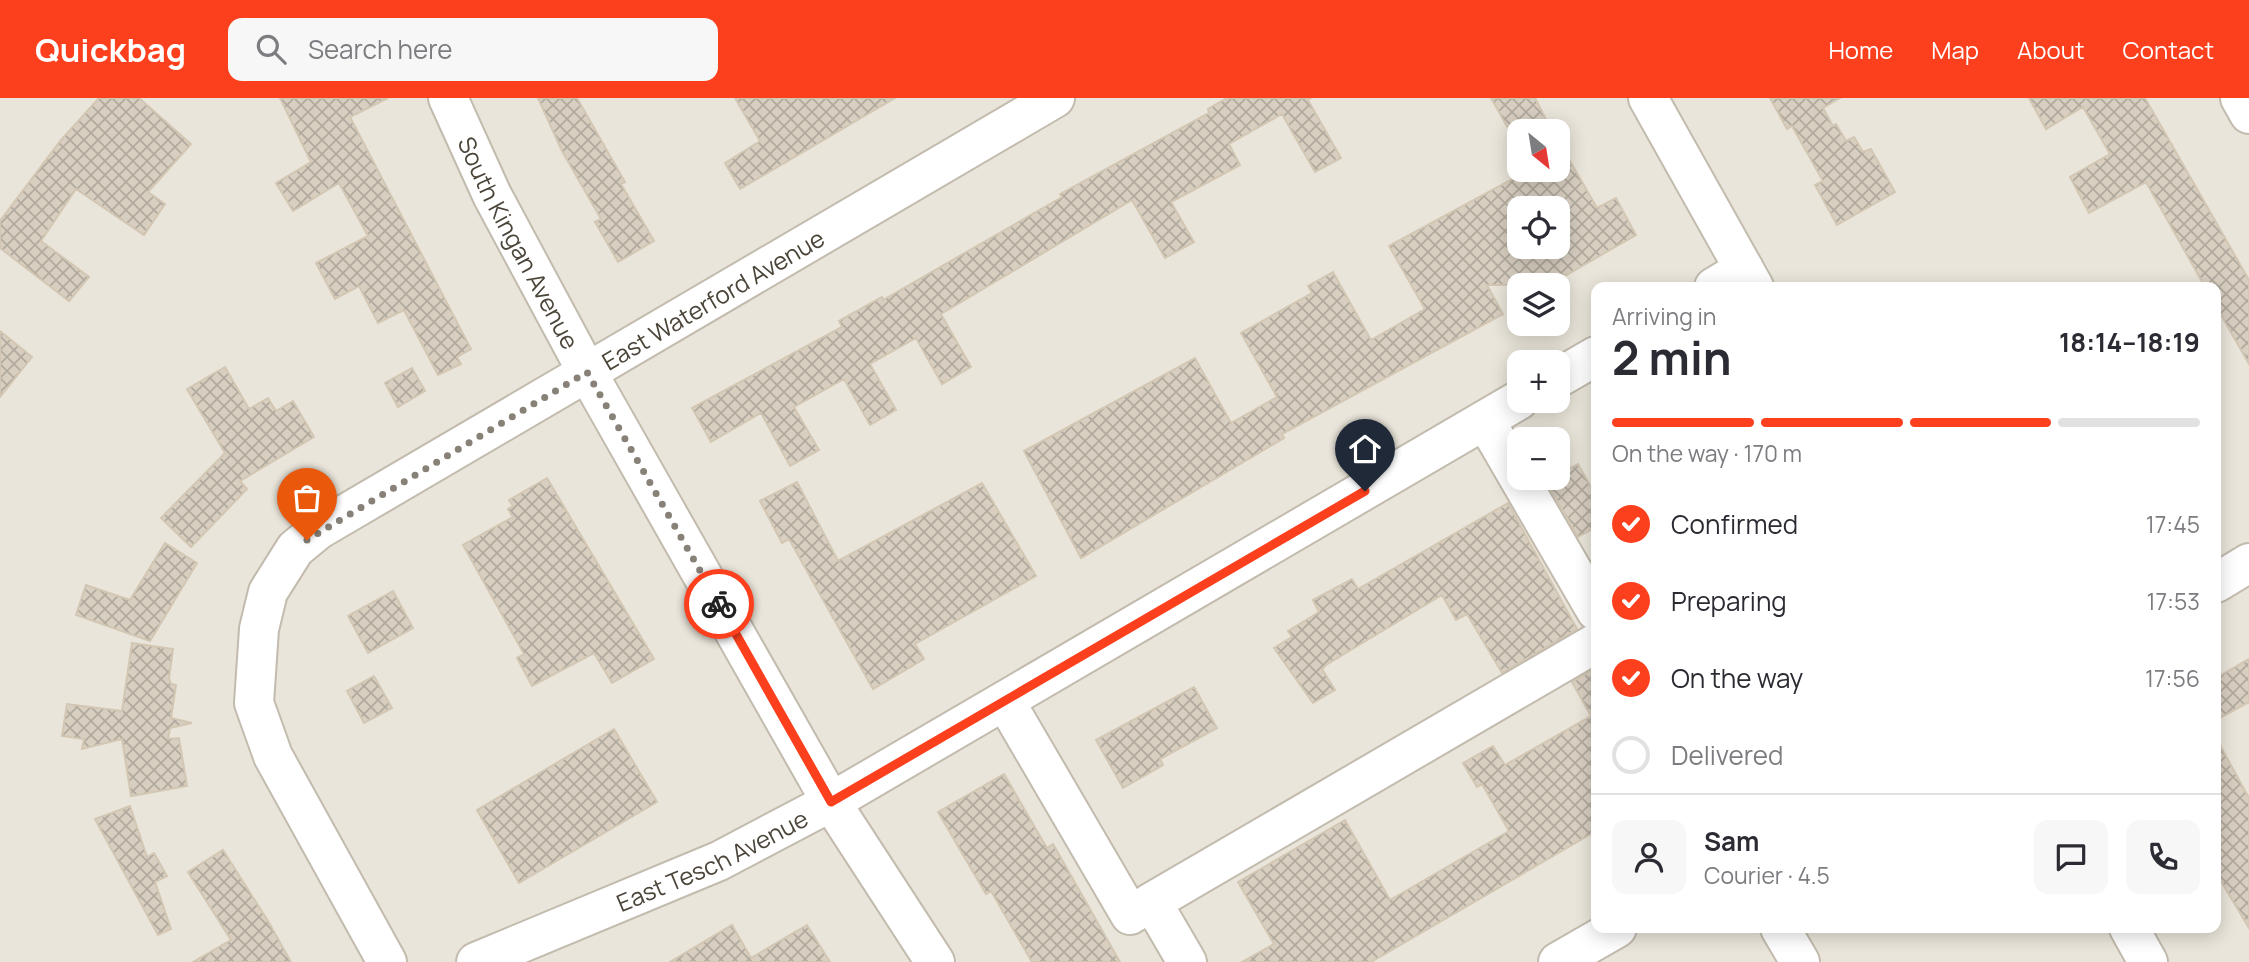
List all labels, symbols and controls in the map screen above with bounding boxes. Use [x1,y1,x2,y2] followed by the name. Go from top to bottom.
[228,18,718,81] search box
[35,27,186,72] text: Quickbag
[252,30,290,68] icon: search
[308,31,453,67] text: Search here
[1828,33,1893,66] text: Home
[1931,33,1979,66] text: Map
[2017,33,2085,66] text: About
[2123,33,2214,66] text: Contact
[1507,119,1570,182] north arrow
[1507,119,1570,490] map controls
[451,131,588,354] street label: South Kingan Avenue
[1507,196,1570,259] button: locate
[595,221,830,377] street label: East Waterford Avenue
[1507,273,1570,336] button: layers
[1612,300,1717,332] text: Arriving in
[2059,324,2200,360] text: 18:14–18:19
[1612,326,1732,389] text: 2 min
[1507,350,1570,413] button: +
[1335,419,1395,491] pin
[1507,427,1570,490] button: −
[1346,430,1384,468] icon: home
[1612,437,1802,469] text: On the way · 170 m
[277,468,337,540] pin
[288,479,326,517] icon: bag
[1612,505,1650,543] icon: check
[1671,506,1798,542] text: Confirmed
[2146,508,2200,540] text: 17:45
[684,569,754,639] courier
[1612,582,1650,620] icon: check
[1671,583,1787,619] text: Preparing
[700,585,738,623] icon: bike
[2147,585,2200,617] text: 17:53
[1612,659,1650,697] icon: check
[1671,660,1803,696] text: On the way
[2145,662,2200,694] text: 17:56
[1671,737,1783,773] text: Delivered
[611,801,813,918] street label: East Tesch Avenue
[1612,820,1686,894] button: person
[2034,820,2108,894] button: chat
[2126,820,2200,894] button: phone
[1704,823,1759,859] text: Sam
[1704,859,1830,891] text: Courier · 4.5

